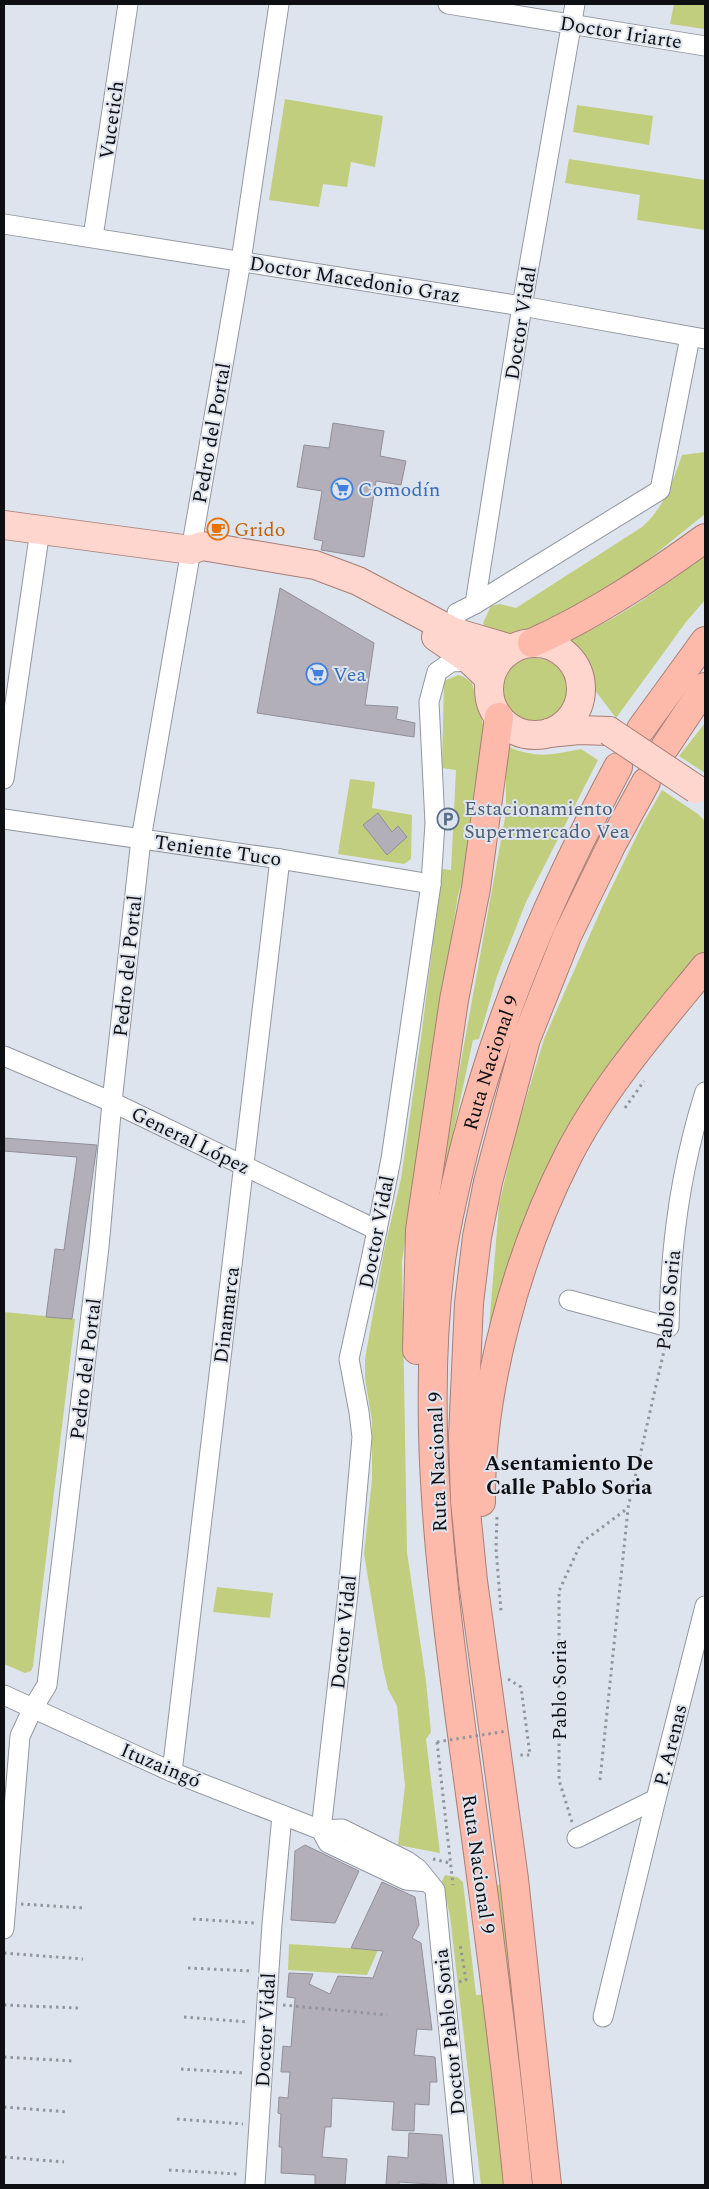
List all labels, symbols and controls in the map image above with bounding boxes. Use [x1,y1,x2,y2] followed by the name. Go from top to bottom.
[558,9,684,57] street label: Doctor Iriarte
[92,79,132,162] street label: Vucetich
[247,248,463,311] street label: Doctor Macedonio Graz
[497,264,545,382] street label: Doctor Vidal
[185,360,239,506] street label: Pedro del Portal
[358,475,441,505] place label: Comodín
[330,477,354,501] supermarket icon: Comodín
[234,515,286,545] place label: Grido
[206,517,230,541] cafe icon: Grido
[333,660,367,690] place label: Vea
[305,662,329,686] supermarket icon: Vea
[464,794,630,847] place label: Estacionamiento Supermercado Vea
[436,807,460,831] parking icon: Estacionamiento Supermercado Vea
[152,827,283,875] street label: Teniente Tuco
[106,894,150,1039] street label: Pedro del Portal
[456,991,527,1134] street label: Ruta Nacional 9
[126,1099,255,1183] street label: General López
[351,1173,403,1291] street label: Doctor Vidal
[649,1248,689,1352] street label: Pablo Soria
[206,1265,248,1365] street label: Dinamarca
[62,1297,110,1442] street label: Pedro del Portal
[421,1391,455,1533] street label: Ruta Nacional 9
[485,1448,653,1504] district label: Asentamiento De Calle Pablo Soria
[323,1574,365,1691] street label: Doctor Vidal
[545,1639,575,1740] street label: Pablo Soria
[646,1701,696,1790] street label: P. Arenas
[116,1736,206,1796] street label: Ituzaingó
[453,1792,503,1936] street label: Ruta Nacional 9
[426,1947,474,2117] street label: Doctor Pablo Soria
[248,1972,284,2088] street label: Doctor Vidal

